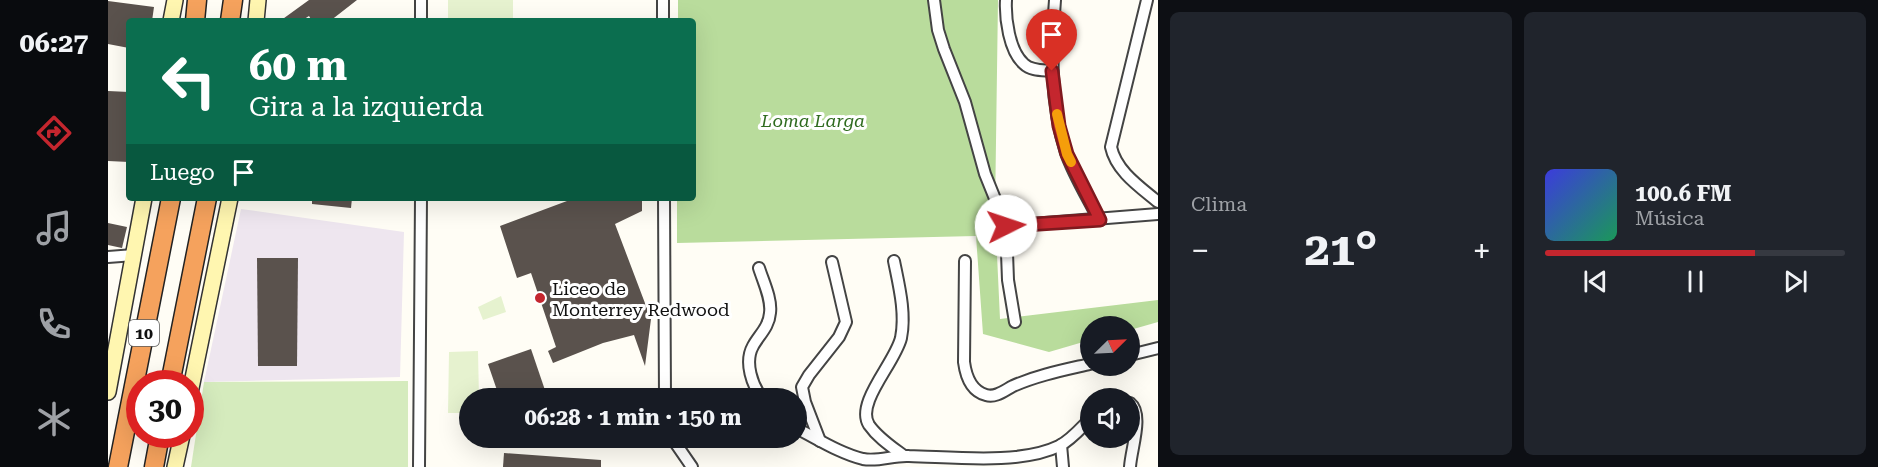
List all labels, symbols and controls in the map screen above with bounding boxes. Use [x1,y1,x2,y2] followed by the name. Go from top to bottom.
[1026,9,1077,71] pin
[1035,18,1068,51] icon: arrive
[20,27,88,59] text: 06:27
[249,41,347,90] text: 60 m
[150,42,228,120] icon: left
[249,91,484,123] text: Gira a la izquierda
[760,110,865,131] park label: Loma Larga
[33,112,75,154] icon: directions
[227,156,260,189] icon: arrive
[150,160,215,185] text: Luego
[1635,181,1732,206] text: 100.6 FM
[1191,192,1247,216] text: Clima
[974,194,1038,258] position arrow
[1635,206,1704,230] text: Música
[33,207,75,249] icon: music
[1305,223,1377,276] text: 21°
[1191,231,1209,270] text: −
[1473,231,1491,270] text: +
[1579,265,1612,298] icon: previous
[1679,265,1712,298] icon: pause
[1779,265,1812,298] icon: next
[552,278,730,320] place label: Liceo de Monterrey Redwood
[533,291,547,305] marker: Liceo de Monterrey Redwood
[33,303,75,345] icon: phone
[1080,316,1140,376] north arrow
[1080,316,1140,448] map controls
[129,320,159,346] road number: 10
[126,370,204,448] speed limit sign: 30
[1080,388,1140,448] button: sound
[33,398,75,440] icon: climate
[524,405,742,430] text: 06:28 · 1 min · 150 m

